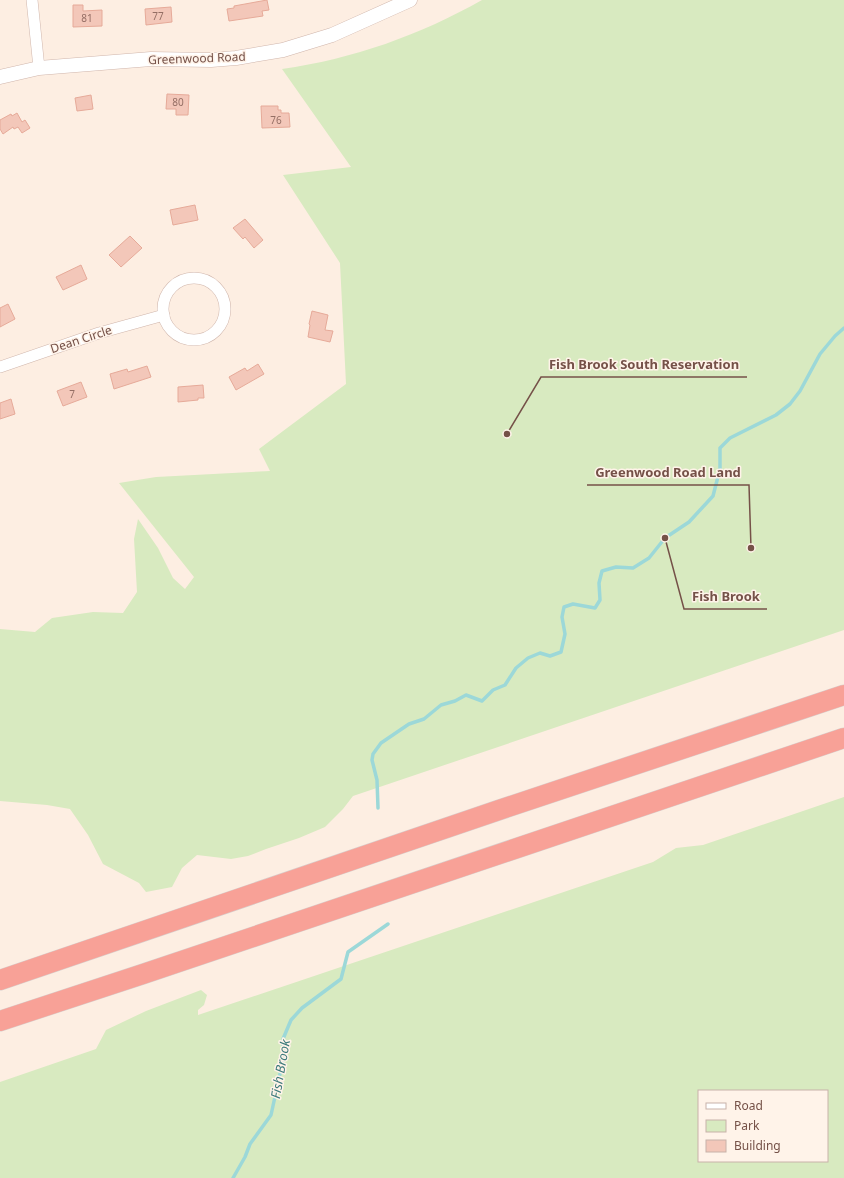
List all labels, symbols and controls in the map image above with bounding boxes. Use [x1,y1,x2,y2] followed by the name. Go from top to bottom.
[152,9,164,23] house number: 77
[81,11,93,25] house number: 81
[148,48,246,68] street label: Greenwood Road
[172,95,184,109] house number: 80
[270,113,282,127] house number: 76
[48,321,114,357] street label: Dean Circle
[541,352,747,377] callout: Fish Brook South Reservation
[549,355,739,373] text: Fish Brook South Reservation
[69,387,75,401] house number: 7
[587,460,749,485] callout: Greenwood Road Land
[595,463,741,481] text: Greenwood Road Land
[684,584,767,609] callout: Fish Brook
[692,587,761,605] text: Fish Brook
[266,1037,294,1100] water label: Fish Brook
[698,1090,828,1162] legend
[734,1097,763,1114] text: Road
[734,1117,760,1134] text: Park
[734,1137,781,1154] text: Building

